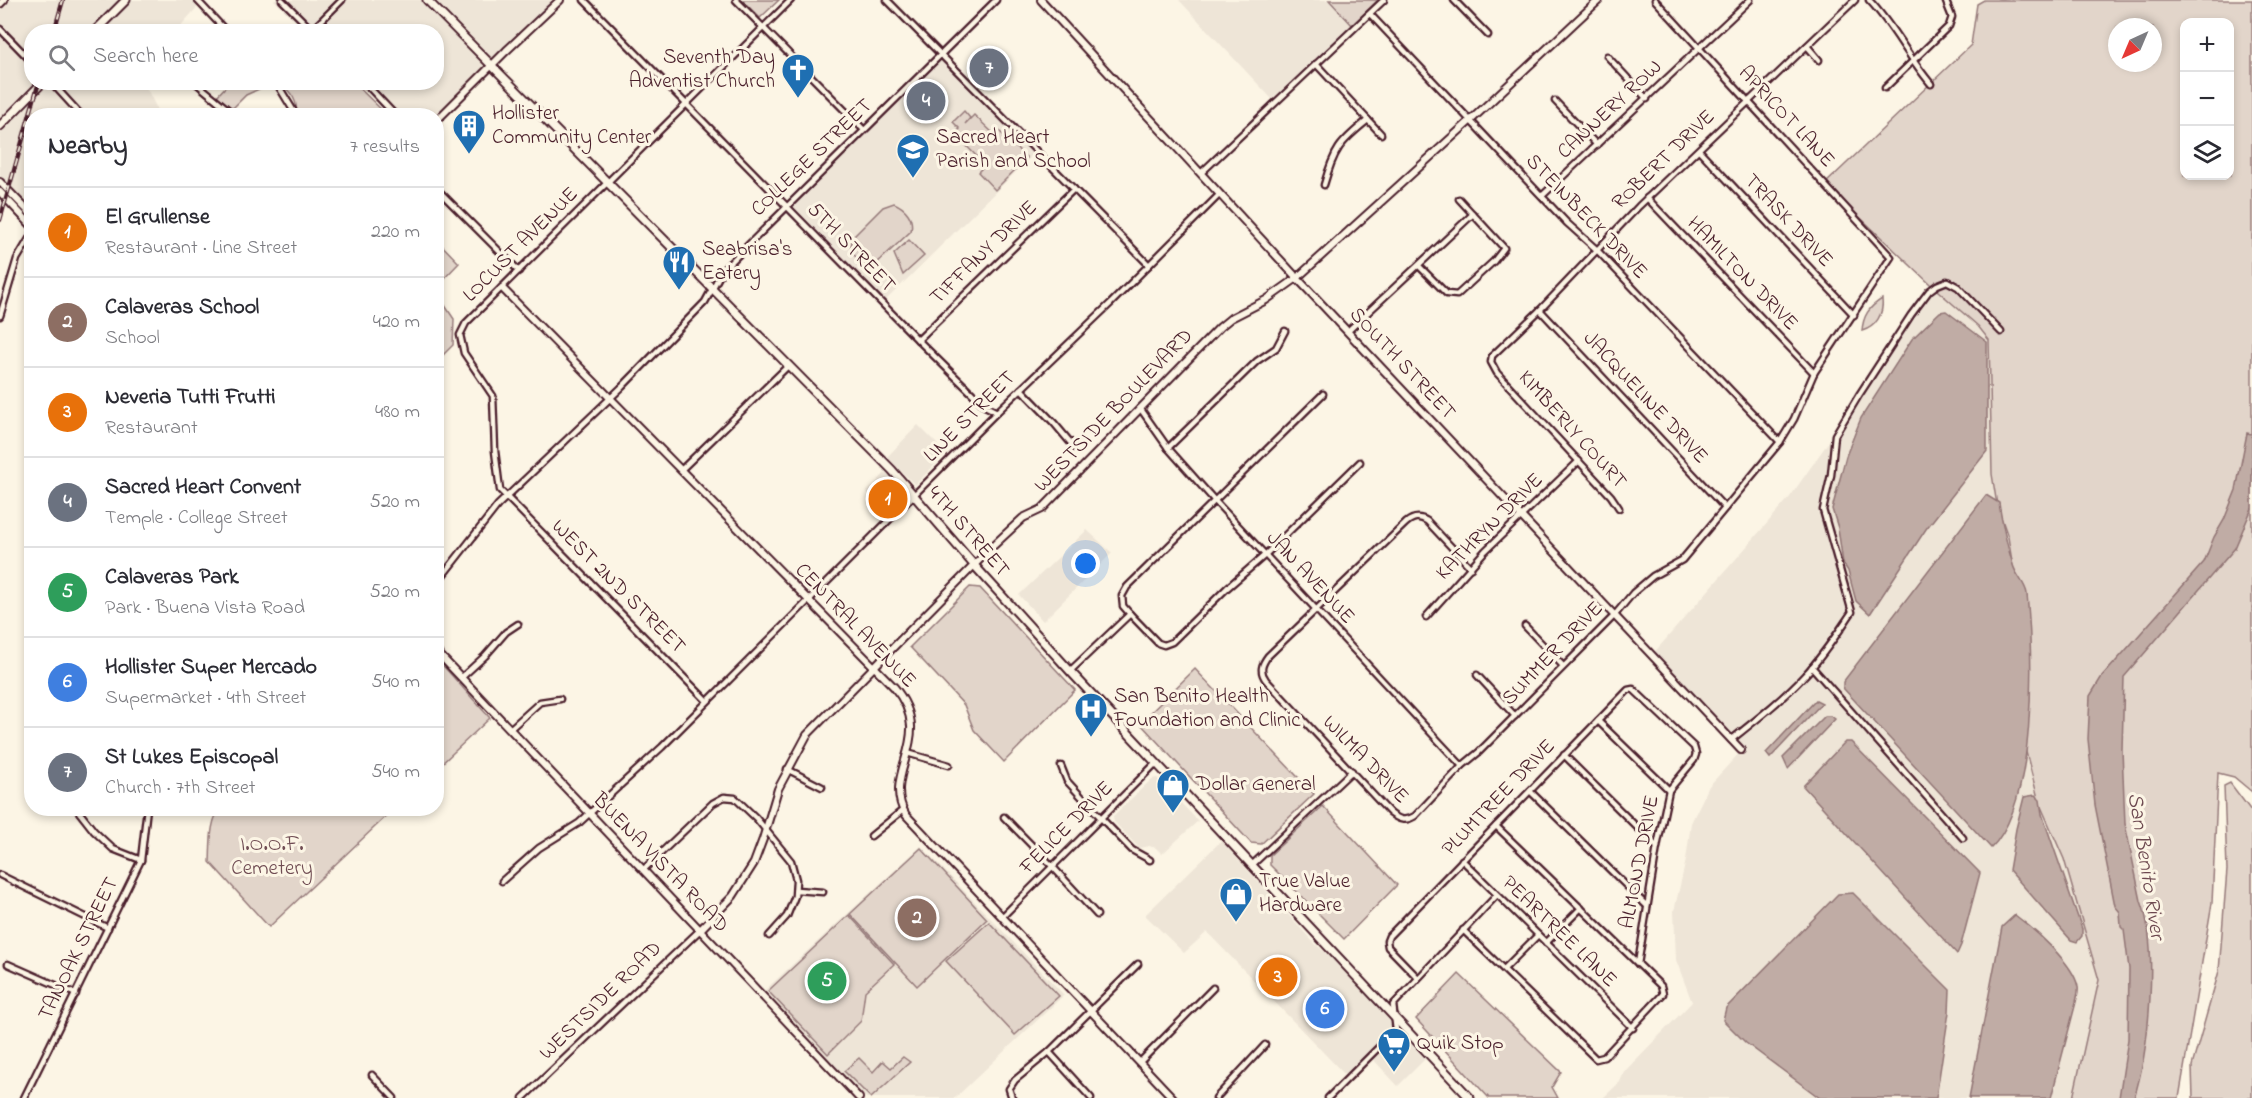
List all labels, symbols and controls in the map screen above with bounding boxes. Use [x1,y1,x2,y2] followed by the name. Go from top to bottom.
[2108,18,2162,72] north arrow
[2180,18,2234,180] map controls
[2180,18,2234,72] button: +
[24,24,444,90] search box
[45,41,78,74] icon: search
[93,41,198,73] text: Search here
[629,43,775,97] place label: Seventh Day Adventist Church
[970,46,1008,90] pin: 7
[780,52,816,99] church icon: Seventh Day Adventist Church
[1551,53,1669,167] street label: CANNERY ROW
[1731,59,1841,175] street label: APRICOT LANE
[2180,72,2234,126] button: −
[906,78,946,124] pin: 4
[744,92,880,224] street label: COLLEGE STREET
[492,99,652,155] place label: Hollister Community Center
[1606,103,1722,217] street label: ROBERT DRIVE
[451,108,487,155] building icon: Hollister Community Center
[936,123,1091,177] place label: Sacred Heart Parish and School
[2180,126,2234,180] button: layers
[48,128,127,166] text: Nearby
[895,132,931,179] school or university icon: Sacred Heart Parish and School
[350,133,420,162] text: 7 results
[1518,147,1654,287] street label: STEINBECK DRIVE
[1737,167,1839,275] street label: TRASK DRIVE
[456,180,586,310] street label: LOCUST AVENUE
[923,194,1045,312] street label: TIFFANY DRIVE
[800,196,902,300] street label: 5TH STREET
[105,202,210,234] text: El Grullense
[1679,210,1805,338] street label: HAMILTON DRIVE
[64,218,71,247] text: 1
[371,218,420,247] text: 220 m
[105,234,297,263] text: Restaurant · Line Street
[702,235,793,291] place label: Seabrisa's Eatery
[661,244,697,291] restaurant icon: Seabrisa's Eatery
[105,292,259,324] text: Calaveras School
[1342,301,1462,427] street label: SOUTH STREET
[63,308,72,337] text: 2
[373,308,420,337] text: 420 m
[1028,322,1200,500] street label: WESTSIDE BOULEVARD
[105,324,160,353] text: School
[1575,325,1715,471] street label: JACQUELINE DRIVE
[917,364,1023,470] street label: LINE STREET
[1510,364,1634,496] street label: KIMBERLY COURT
[105,382,276,414] text: Neveria Tutti Frutti
[63,398,72,427] text: 3
[375,398,420,427] text: 480 m
[105,414,198,443] text: Restaurant
[1429,466,1551,588] street label: KATHRYN DRIVE
[105,472,301,504] text: Sacred Heart Convent
[868,476,908,522] pin: 1
[920,480,1016,584] street label: 4TH STREET
[63,488,72,517] text: 4
[369,488,420,517] text: 520 m
[105,504,288,533] text: Temple · College Street
[544,513,692,661] street label: WEST 2ND STREET
[1259,525,1361,631] street label: JAN AVENUE
[1071,549,1100,578] your location
[787,557,923,695] street label: CENTRAL AVENUE
[105,562,239,594] text: Calaveras Park
[62,578,73,607] text: 5
[369,578,420,607] text: 520 m
[105,594,305,623] text: Park · Buena Vista Road
[1495,595,1611,713] street label: SUMMER DRIVE
[105,652,317,684] text: Hollister Super Mercado
[63,668,72,697] text: 6
[371,668,420,697] text: 540 m
[1113,682,1301,736] place label: San Benito Health Foundation and Clinic
[105,684,306,713] text: Supermarket · 4th Street
[1073,691,1109,738] hospital icon: San Benito Health Foundation and Clinic
[1315,709,1415,811] street label: WILMA DRIVE
[1435,733,1563,863] street label: PLUMTREE DRIVE
[105,742,278,774] text: St Lukes Episcopal
[63,758,72,787] text: 7
[371,758,420,787] text: 540 m
[1155,767,1191,814] shop icon: Dollar General
[1195,770,1316,800] place label: Dollar General
[105,774,256,803] text: Church · 7th Street
[1013,774,1121,882] street label: FELICE DRIVE
[584,785,735,940] street label: BUENA VISTA ROAD
[2118,790,2173,945] water label: San Benito River
[1612,793,1668,931] street label: ALMOND DRIVE
[231,830,313,886] park label: I.O.O.F. Cemetery
[1259,867,1351,921] place label: True Value Hardware
[1495,869,1623,995] street label: PEARTREE LANE
[31,872,127,1026] street label: TANOAK STREET
[1218,876,1254,923] shop icon: True Value Hardware
[898,896,936,940] pin: 2
[533,935,669,1067] street label: WESTSIDE ROAD
[1258,954,1298,1000] pin: 3
[808,958,846,1004] pin: 5
[1306,986,1344,1032] pin: 6
[1376,1026,1412,1073] supermarket icon: Quik Stop
[1417,1029,1504,1059] place label: Quik Stop

